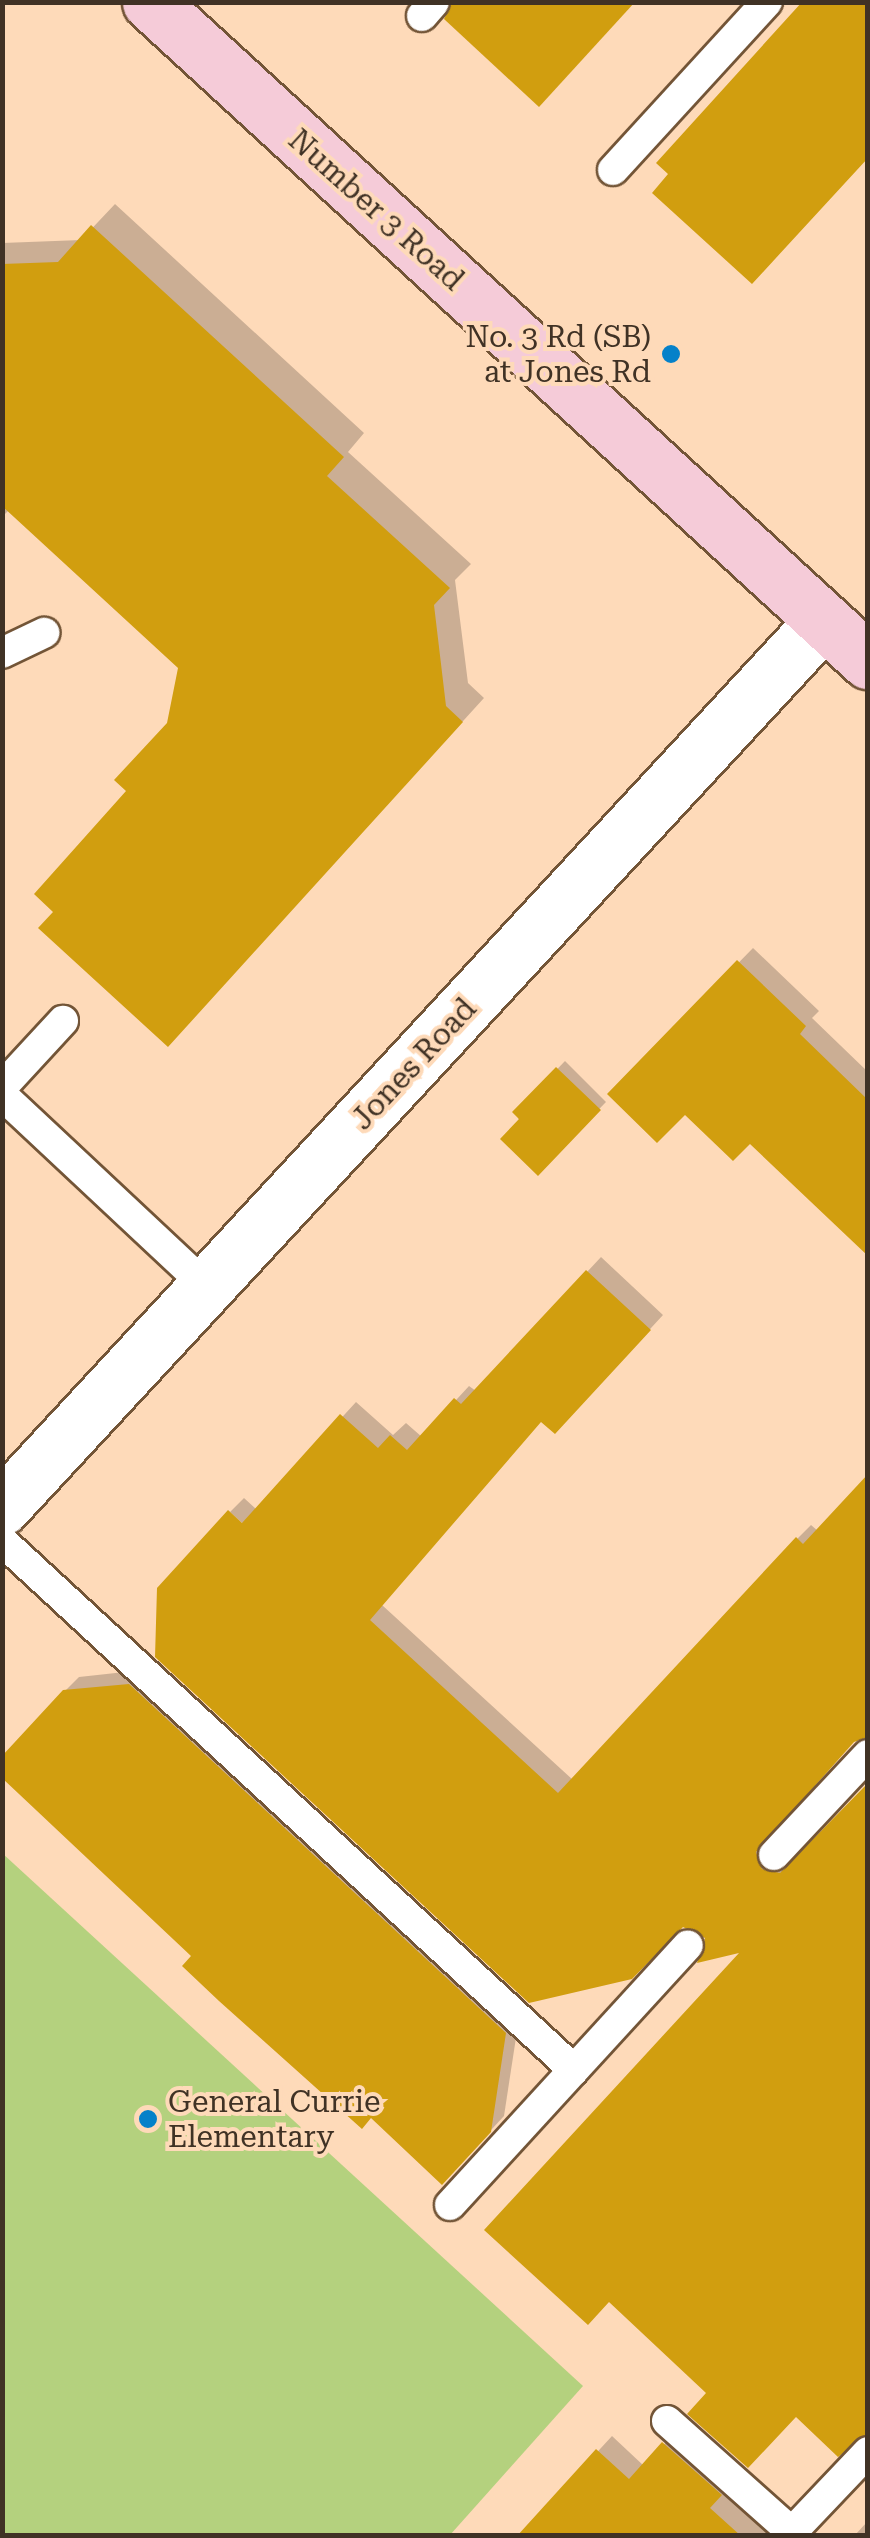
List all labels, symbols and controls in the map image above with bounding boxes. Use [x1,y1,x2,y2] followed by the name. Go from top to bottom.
[281,122,471,298] street label: Number 3 Road
[465,319,651,390] place label: No. 3 Rd (SB) at Jones Rd
[660,343,682,365] marker: No. 3 Rd (SB) at Jones Rd
[344,991,484,1137] street label: Jones Road
[168,2084,380,2154] place label: General Currie Elementary
[137,2108,159,2130] marker: General Currie Elementary

